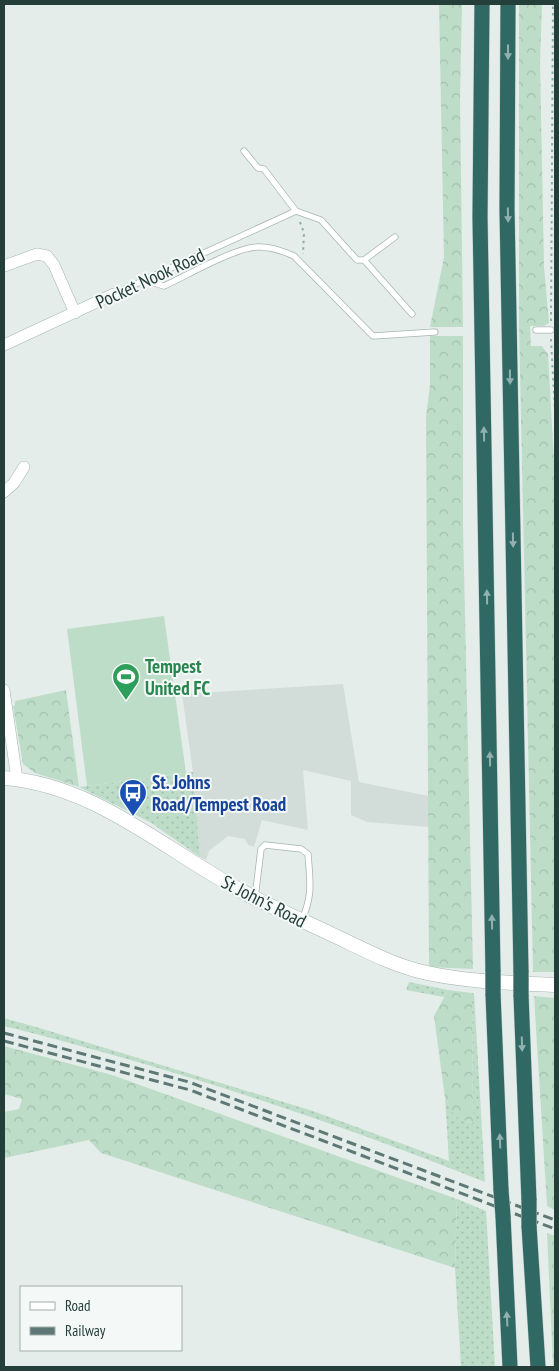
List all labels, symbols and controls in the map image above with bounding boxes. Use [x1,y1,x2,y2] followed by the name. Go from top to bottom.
[504,45,512,61] one-way arrow
[504,207,512,223] one-way arrow
[92,242,208,314] street label: Pocket Nook Road
[507,370,515,386] one-way arrow
[480,426,488,442] one-way arrow
[509,532,517,548] one-way arrow
[482,589,490,605] one-way arrow
[145,654,211,700] place label: Tempest United FC
[111,662,141,701] sports icon: Tempest United FC
[485,751,493,767] one-way arrow
[152,770,286,816] place label: St. Johns Road/Tempest Road
[118,778,148,817] bus stop icon: St. Johns Road/Tempest Road
[217,869,311,933] street label: St John's Road
[488,914,496,930] one-way arrow
[519,1036,527,1052] one-way arrow
[495,1133,503,1149] one-way arrow
[20,1286,182,1351] legend
[65,1296,91,1315] text: Road
[503,1310,511,1326] one-way arrow
[65,1321,106,1340] text: Railway

